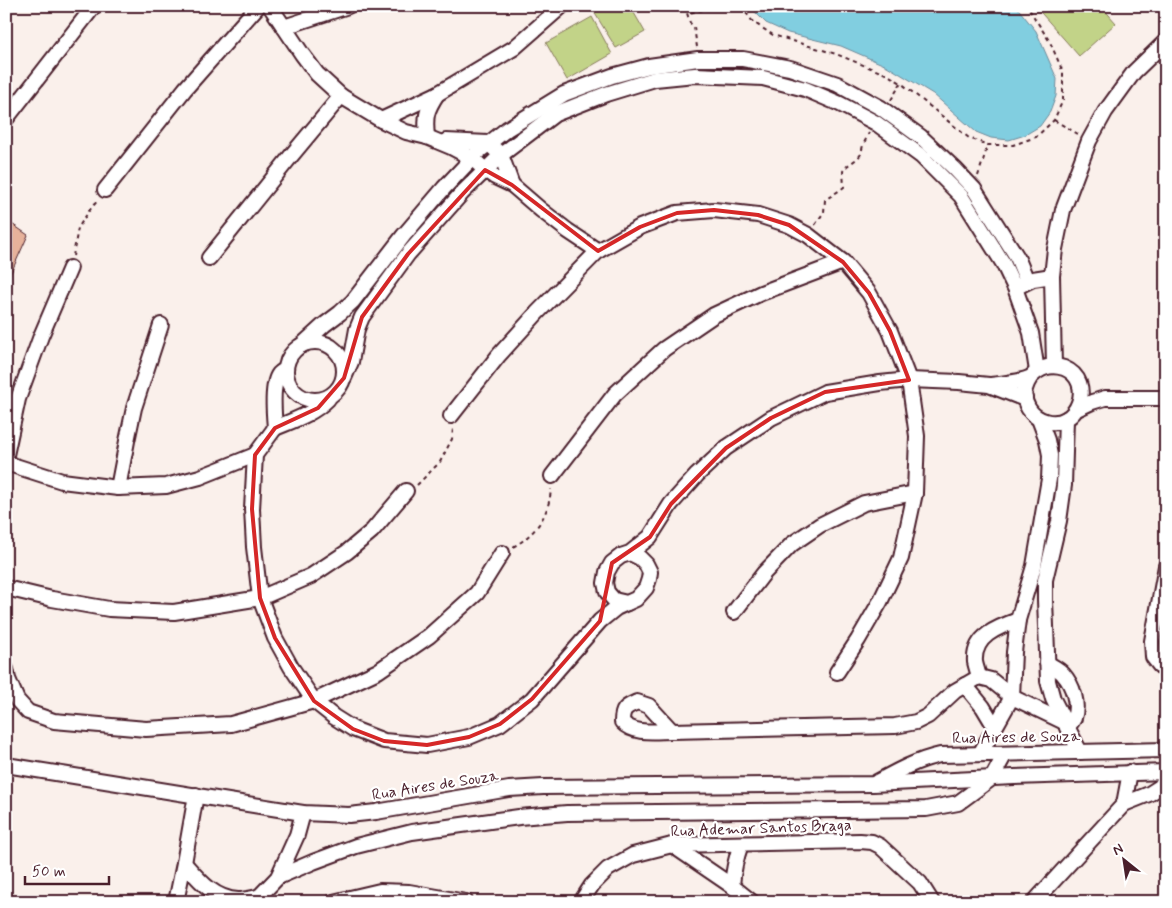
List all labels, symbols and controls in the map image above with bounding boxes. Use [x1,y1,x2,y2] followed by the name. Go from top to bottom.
[952,726,1081,749] street label: Rua Aires de Souza
[370,765,500,806] street label: Rua Aires de Souza
[670,815,852,842] street label: Rua Ademar Santos Braga
[1100,836,1150,886] north arrow
[1109,839,1127,860] text: N
[25,853,109,885] scale bar
[32,862,66,882] text: 50 m

